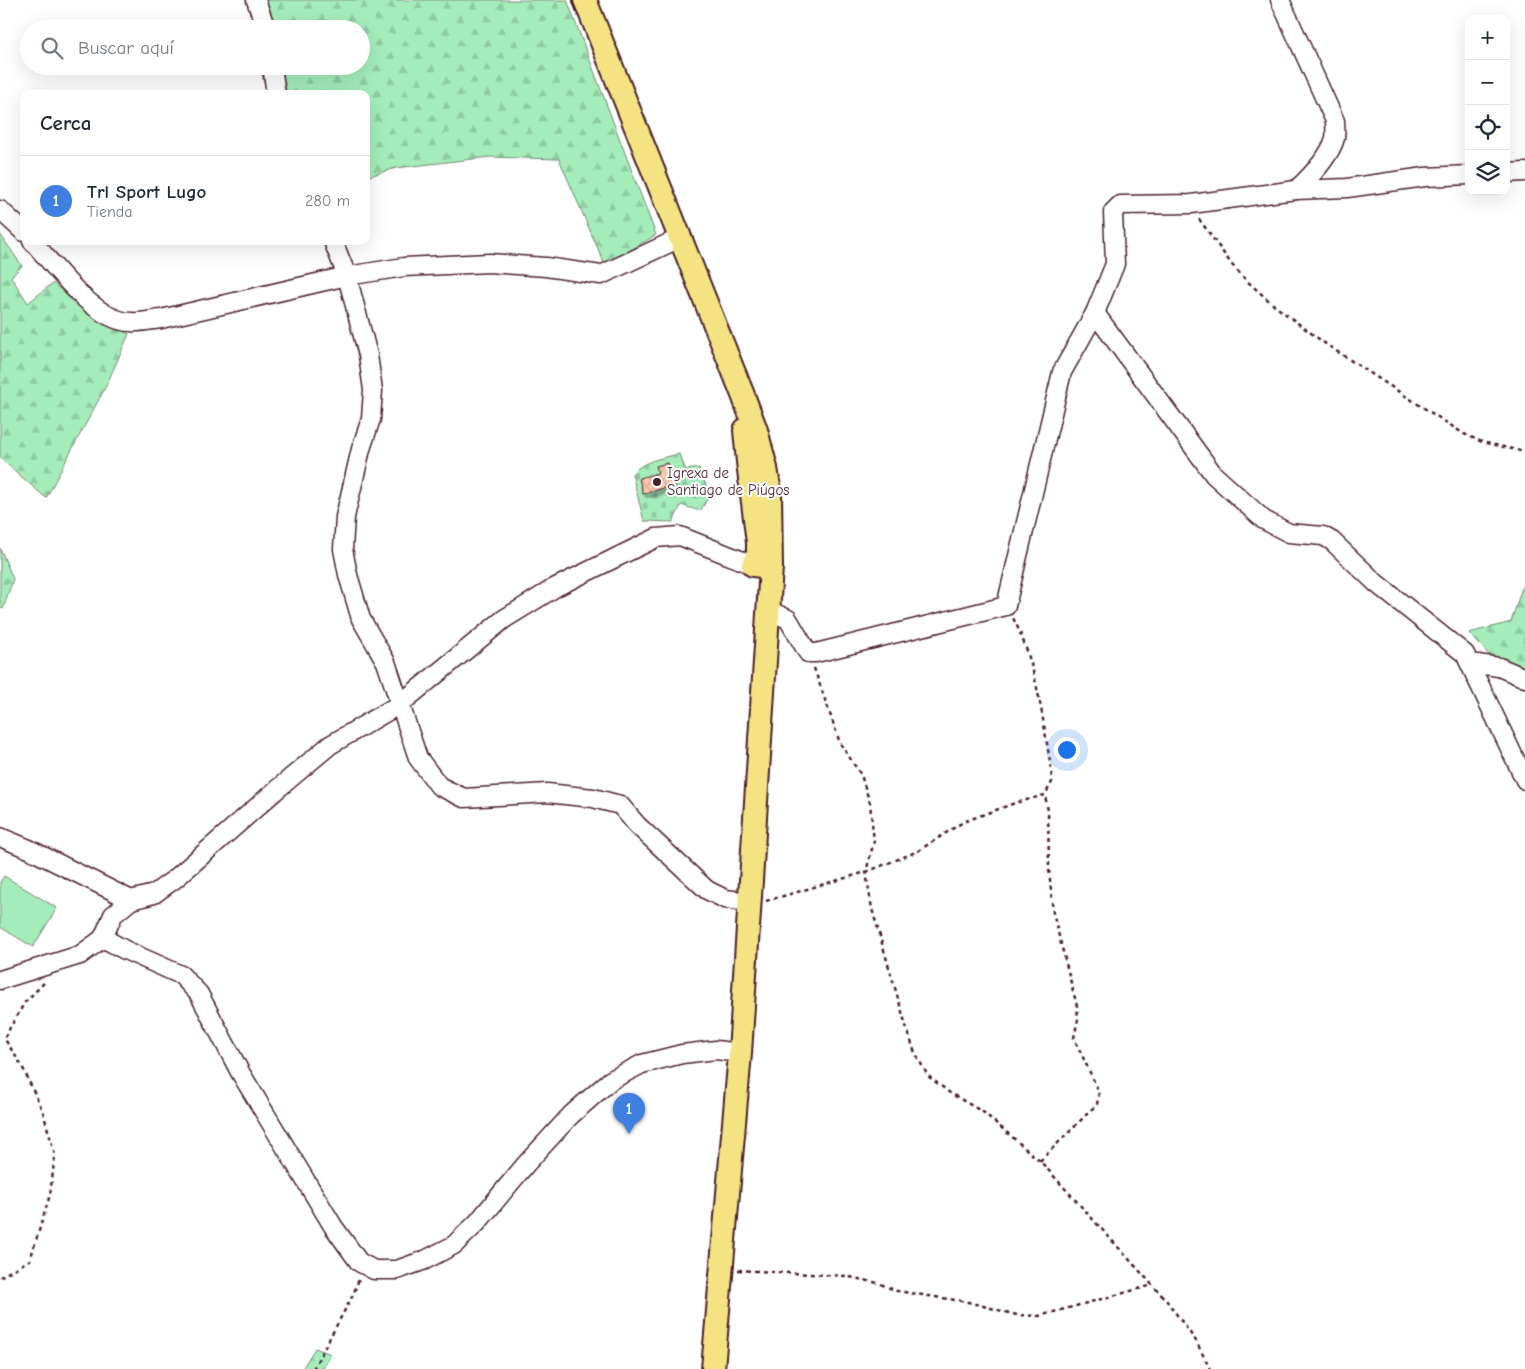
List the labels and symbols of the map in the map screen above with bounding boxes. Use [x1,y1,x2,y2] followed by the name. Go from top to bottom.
[667,464,790,499] place label: Igrexa de Santiago de Piúgos
[651,476,663,488] marker: Igrexa de Santiago de Piúgos
[1054,737,1080,763] your location
[613,1093,645,1134] pin: 1

